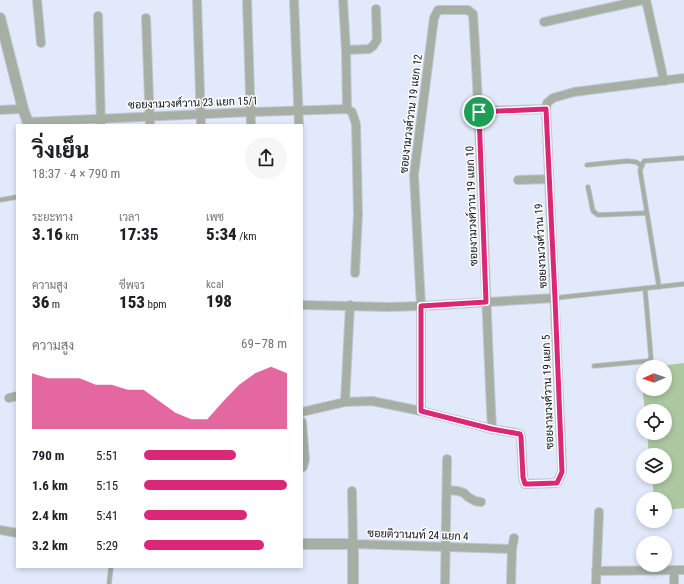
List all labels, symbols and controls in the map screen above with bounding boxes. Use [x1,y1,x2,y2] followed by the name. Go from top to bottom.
[395,53,425,174] street label: ซอยงามวงศ์วาน 19 แยก 12
[128,92,258,112] street label: ซอยงามวงศ์วาน 23 แยก 15/1
[462,95,496,129] pin
[468,101,490,123] icon: arrive
[245,137,287,179] button: share
[32,138,89,163] text: วิ่งเย็น
[461,146,481,266] street label: ซอยงามวงศ์วาน 19 แยก 10
[32,166,120,181] text: 18:37 · 4 × 790 m
[530,203,550,289] street label: ซอยงามวงศ์วาน 19
[32,211,73,224] text: ระยะทาง
[119,211,140,224] text: เวลา
[206,211,224,224] text: เพซ
[32,224,63,244] text: 3.16
[119,224,158,244] text: 17:35
[206,224,237,244] text: 5:34
[63,230,79,243] text: km
[237,230,257,243] text: /km
[206,278,224,291] text: kcal
[32,279,68,292] text: ความสูง
[119,279,145,292] text: ชีพจร
[206,291,232,311] text: 198
[32,292,49,312] text: 36
[119,292,145,312] text: 153
[49,298,60,311] text: m
[145,298,167,311] text: bpm
[538,334,556,450] street label: ซอยงามวงศ์วาน 19 แยก 5
[241,336,287,351] text: 69–78 m
[32,338,74,353] text: ความสูง
[636,360,672,396] north arrow
[636,360,672,572] map controls
[636,404,672,440] button: locate
[32,448,64,463] text: 790 m
[96,448,118,463] text: 5:51
[636,448,672,484] button: layers
[32,478,68,493] text: 1.6 km
[96,478,118,493] text: 5:15
[636,492,672,528] button: +
[32,508,68,523] text: 2.4 km
[96,508,118,523] text: 5:41
[367,525,469,543] street label: ซอยติวานนท์ 24 แยก 4
[636,536,672,572] button: −
[32,538,68,553] text: 3.2 km
[96,538,118,553] text: 5:29

